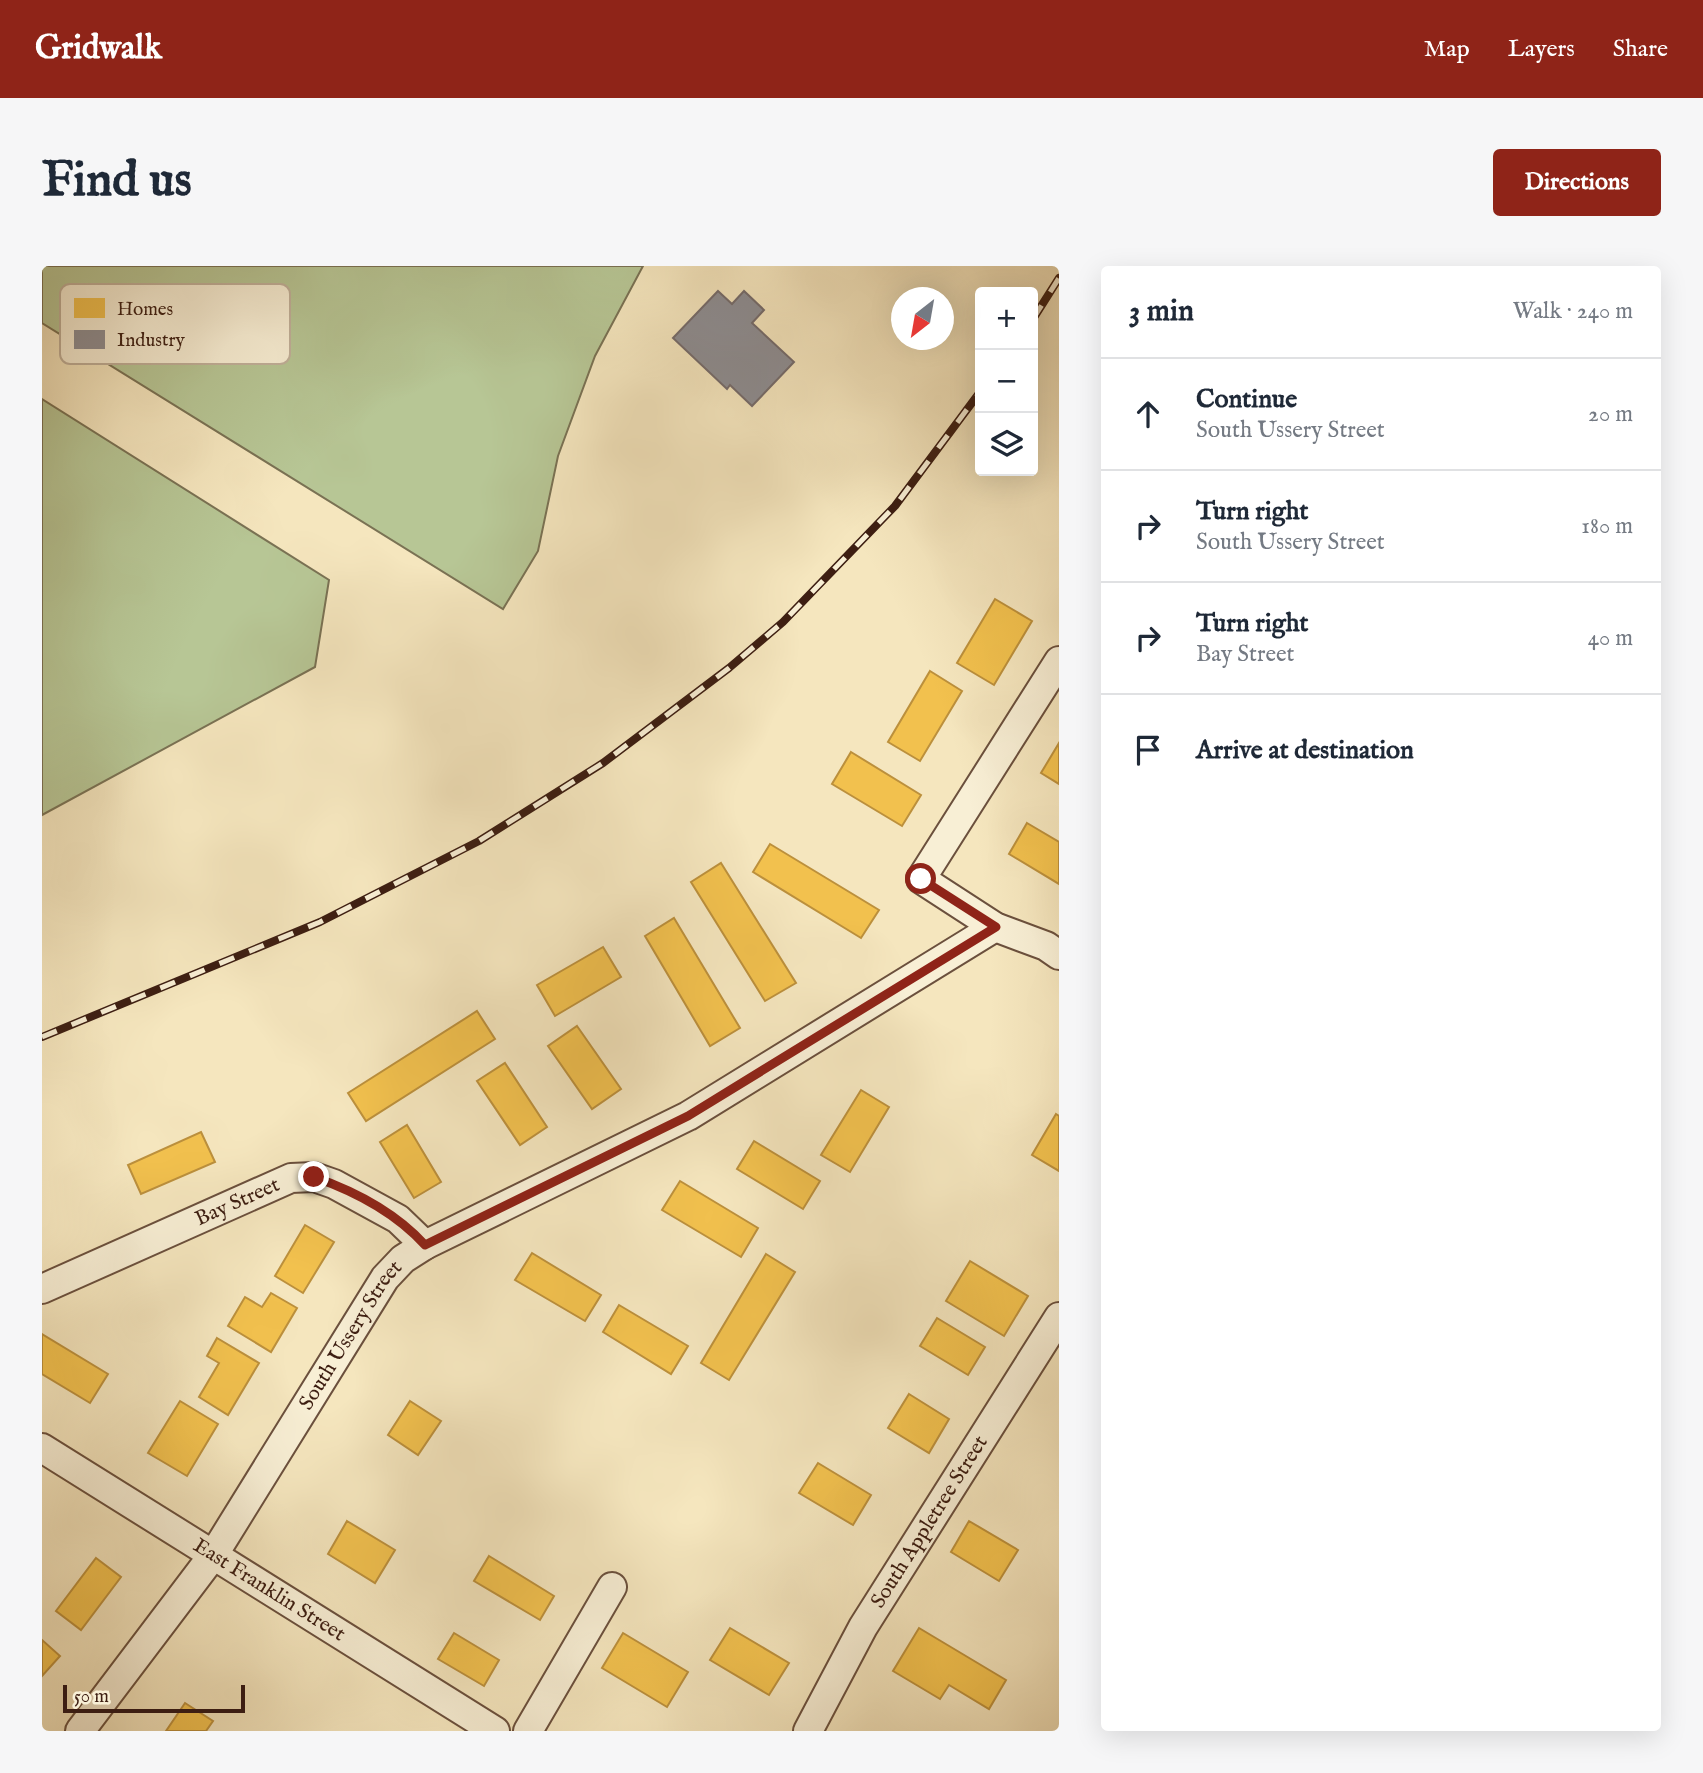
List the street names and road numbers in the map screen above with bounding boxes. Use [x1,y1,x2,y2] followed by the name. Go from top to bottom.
[191,1171,284,1233] street label: Bay Street
[293,1255,408,1415] street label: South Ussery Street
[865,1431,994,1613] street label: South Appletree Street
[188,1532,350,1648] street label: East Franklin Street

